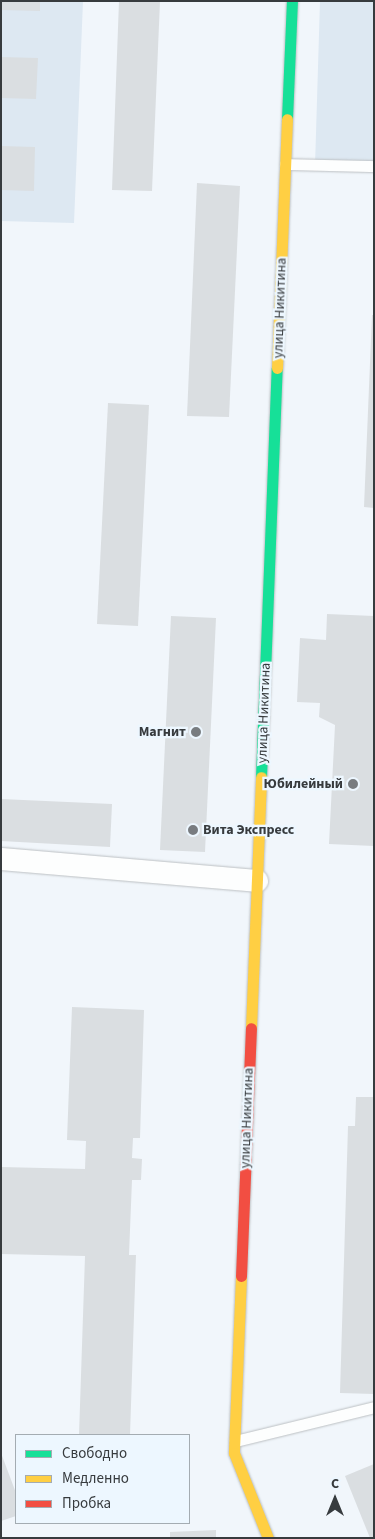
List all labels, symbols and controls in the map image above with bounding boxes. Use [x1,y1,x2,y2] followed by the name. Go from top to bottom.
[270,257,290,359] street label: улица Никитина
[254,662,274,764] street label: улица Никитина
[139,724,186,740] place label: Магнит
[190,726,202,738] marker: Магнит
[264,776,343,792] place label: Юбилейный
[347,778,359,790] marker: Юбилейный
[203,822,294,838] place label: Вита Экспресс
[187,824,199,836] marker: Вита Экспресс
[237,1067,257,1169] street label: улица Никитина
[15,1434,190,1524] legend
[62,1443,127,1464] text: Свободно
[62,1468,129,1489] text: Медленно
[310,1474,360,1524] north arrow
[331,1474,339,1494] text: С
[62,1493,111,1514] text: Пробка

